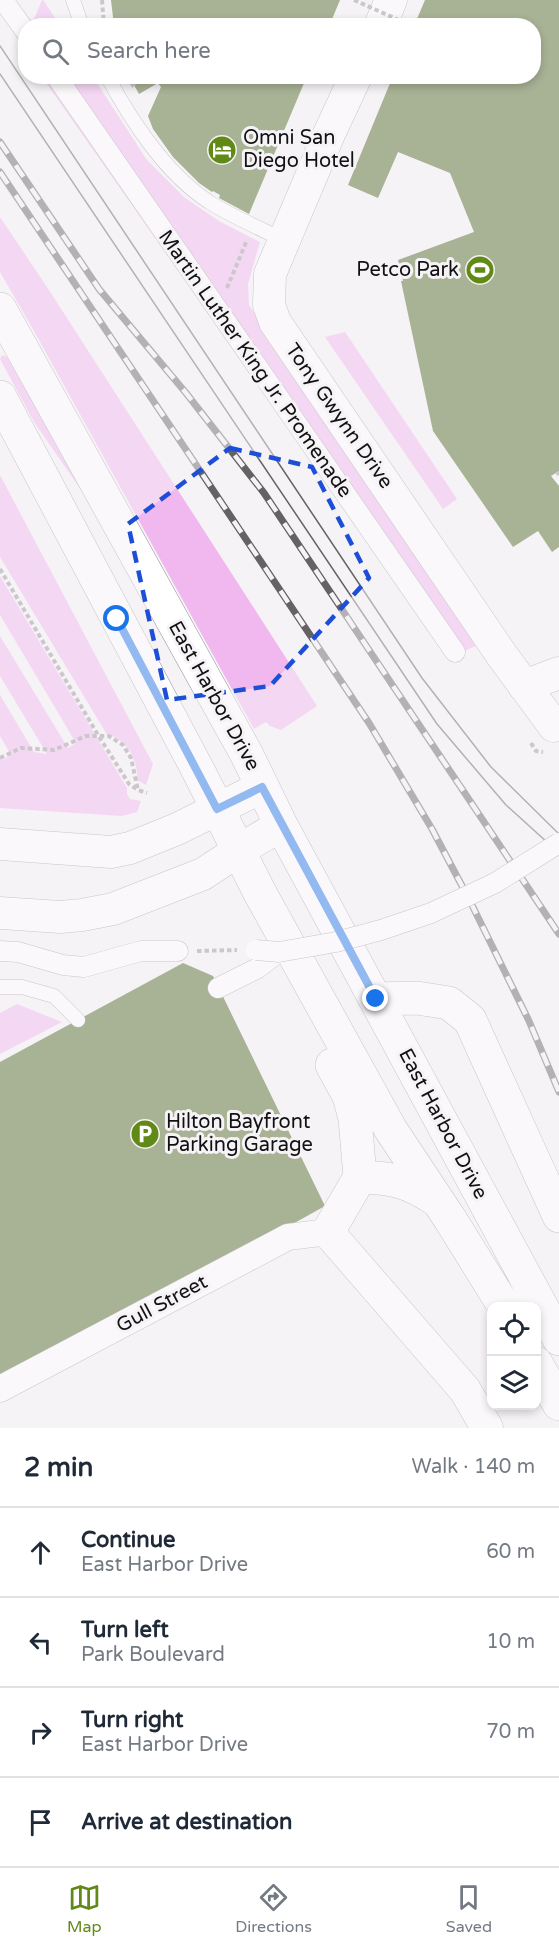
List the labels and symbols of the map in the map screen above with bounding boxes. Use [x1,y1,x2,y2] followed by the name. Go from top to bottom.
[243,126,355,173] place label: Omni San Diego Hotel
[206,134,238,166] hotel icon: Omni San Diego Hotel
[153,226,357,502] street label: Martin Luther King Jr. Promenade
[464,254,496,286] sports icon: Petco Park
[356,258,459,282] place label: Petco Park
[280,339,398,493] street label: Tony Gwynn Drive
[103,605,129,631] route start
[163,617,265,775] street label: East Harbor Drive
[362,985,388,1011] route end
[393,1045,493,1203] street label: East Harbor Drive
[166,1110,313,1157] place label: Hilton Bayfront Parking Garage
[129,1118,161,1150] parking icon: Hilton Bayfront Parking Garage
[112,1270,212,1338] street label: Gull Street

